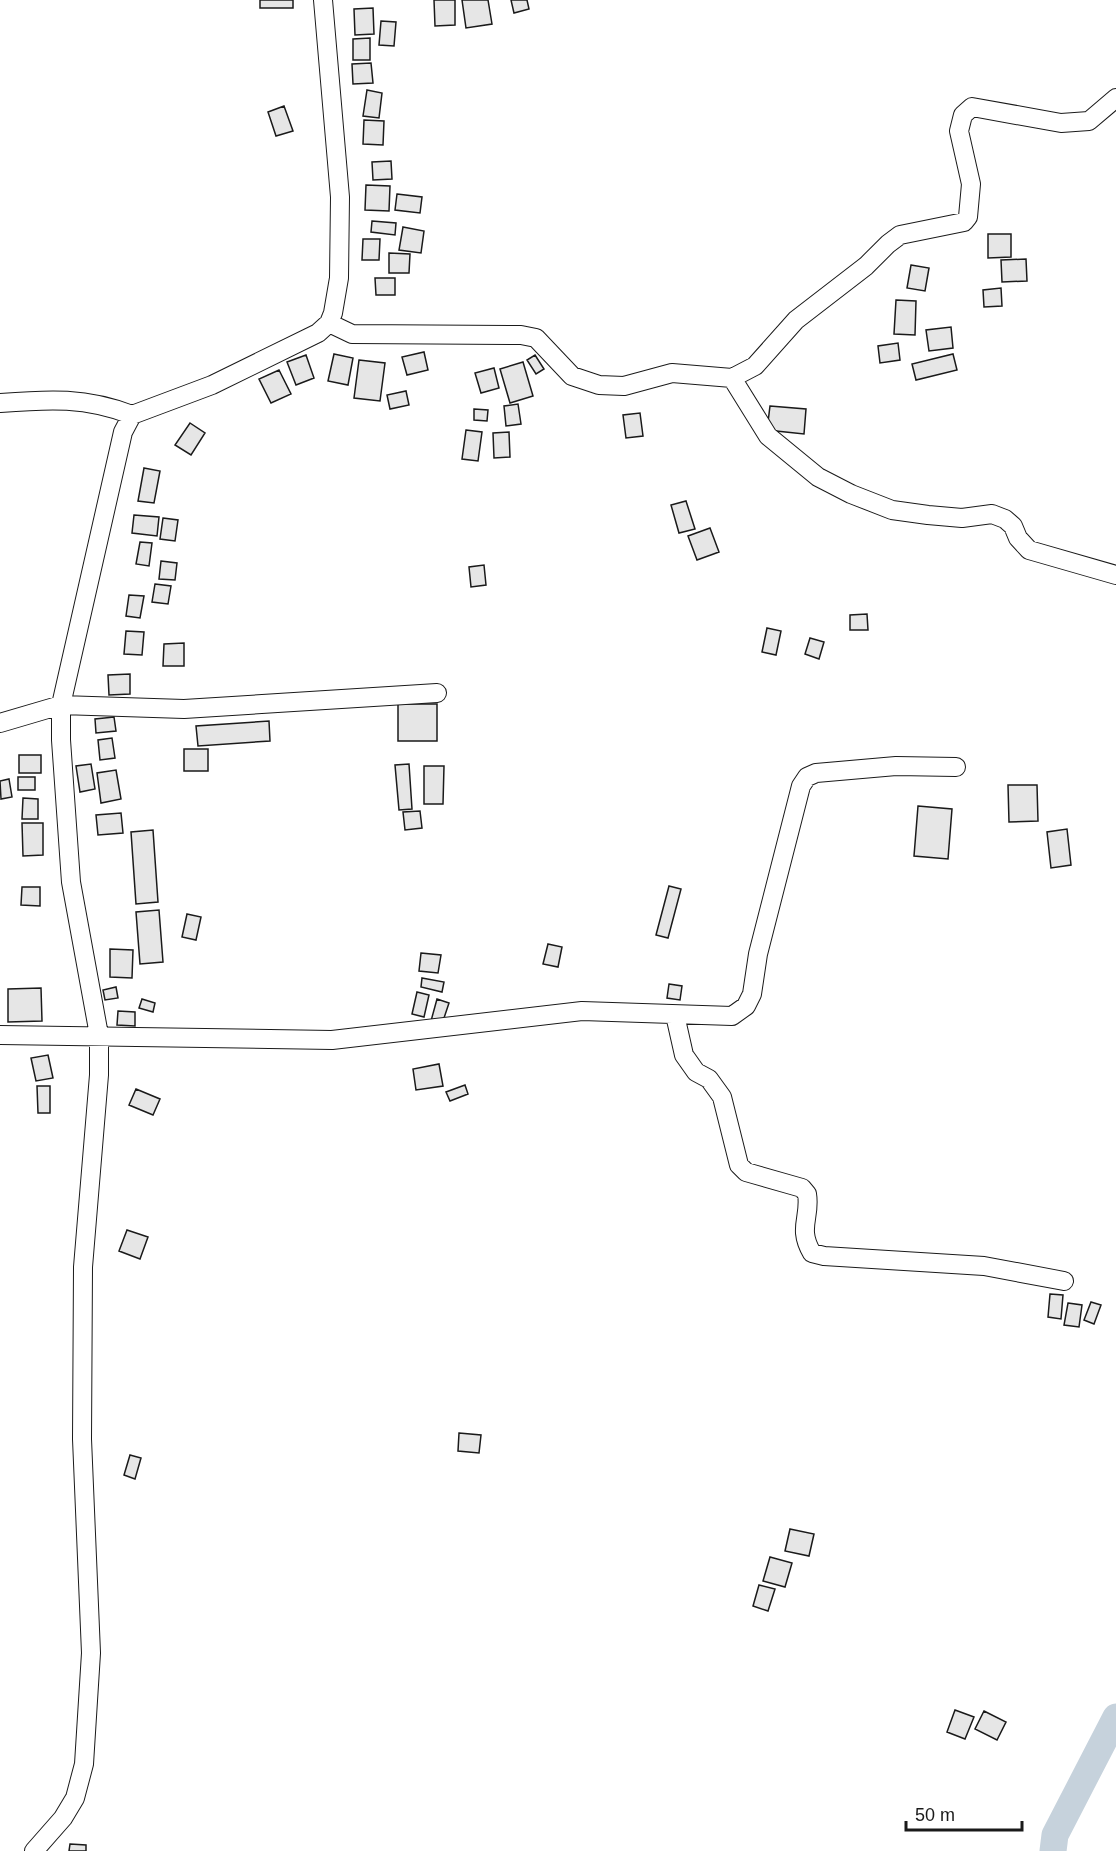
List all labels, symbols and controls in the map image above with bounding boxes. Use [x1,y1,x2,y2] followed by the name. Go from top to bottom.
[906,1794,1022,1832] scale bar
[915,1805,955,1825] text: 50 m

